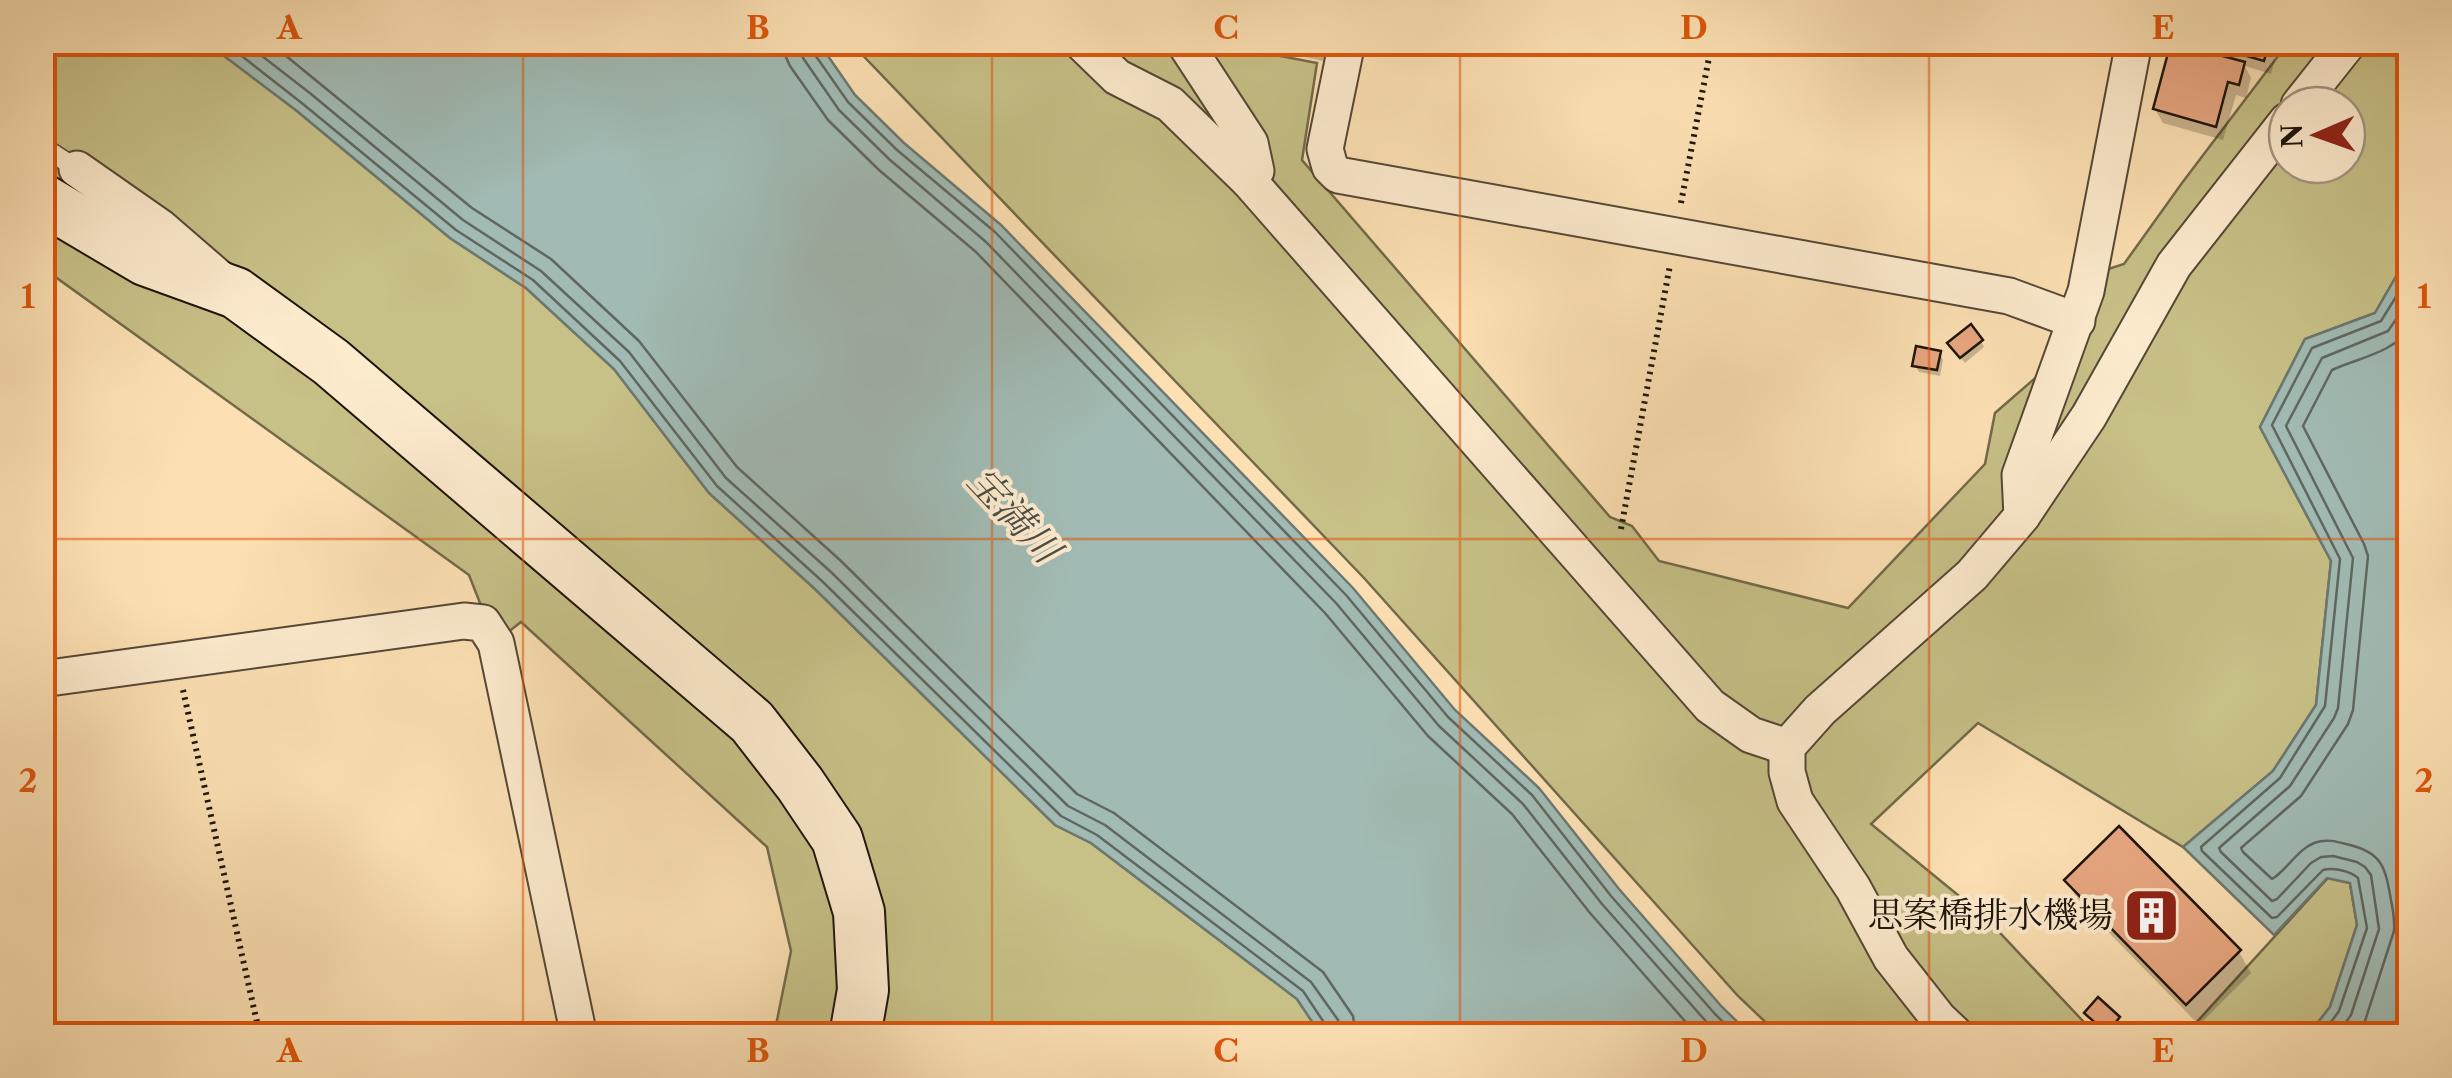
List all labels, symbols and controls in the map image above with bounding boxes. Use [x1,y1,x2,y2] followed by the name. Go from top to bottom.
[276,8,303,47] text: A
[746,8,770,47] text: B
[1213,8,1239,47] text: C
[1680,8,1708,47] text: D
[2151,8,2175,47] text: E
[2267,85,2367,185] north arrow
[2275,123,2309,149] text: N
[21,277,36,316] text: 1
[2417,277,2432,316] text: 1
[958,457,1073,575] water label: 宝満川
[19,761,37,800] text: 2
[2415,761,2433,800] text: 2
[2122,885,2182,945] building icon: 思案橋排水機場
[1868,893,2113,936] place label: 思案橋排水機場
[276,1031,303,1070] text: A
[746,1031,770,1070] text: B
[1213,1031,1239,1070] text: C
[1680,1031,1708,1070] text: D
[2151,1031,2175,1070] text: E

